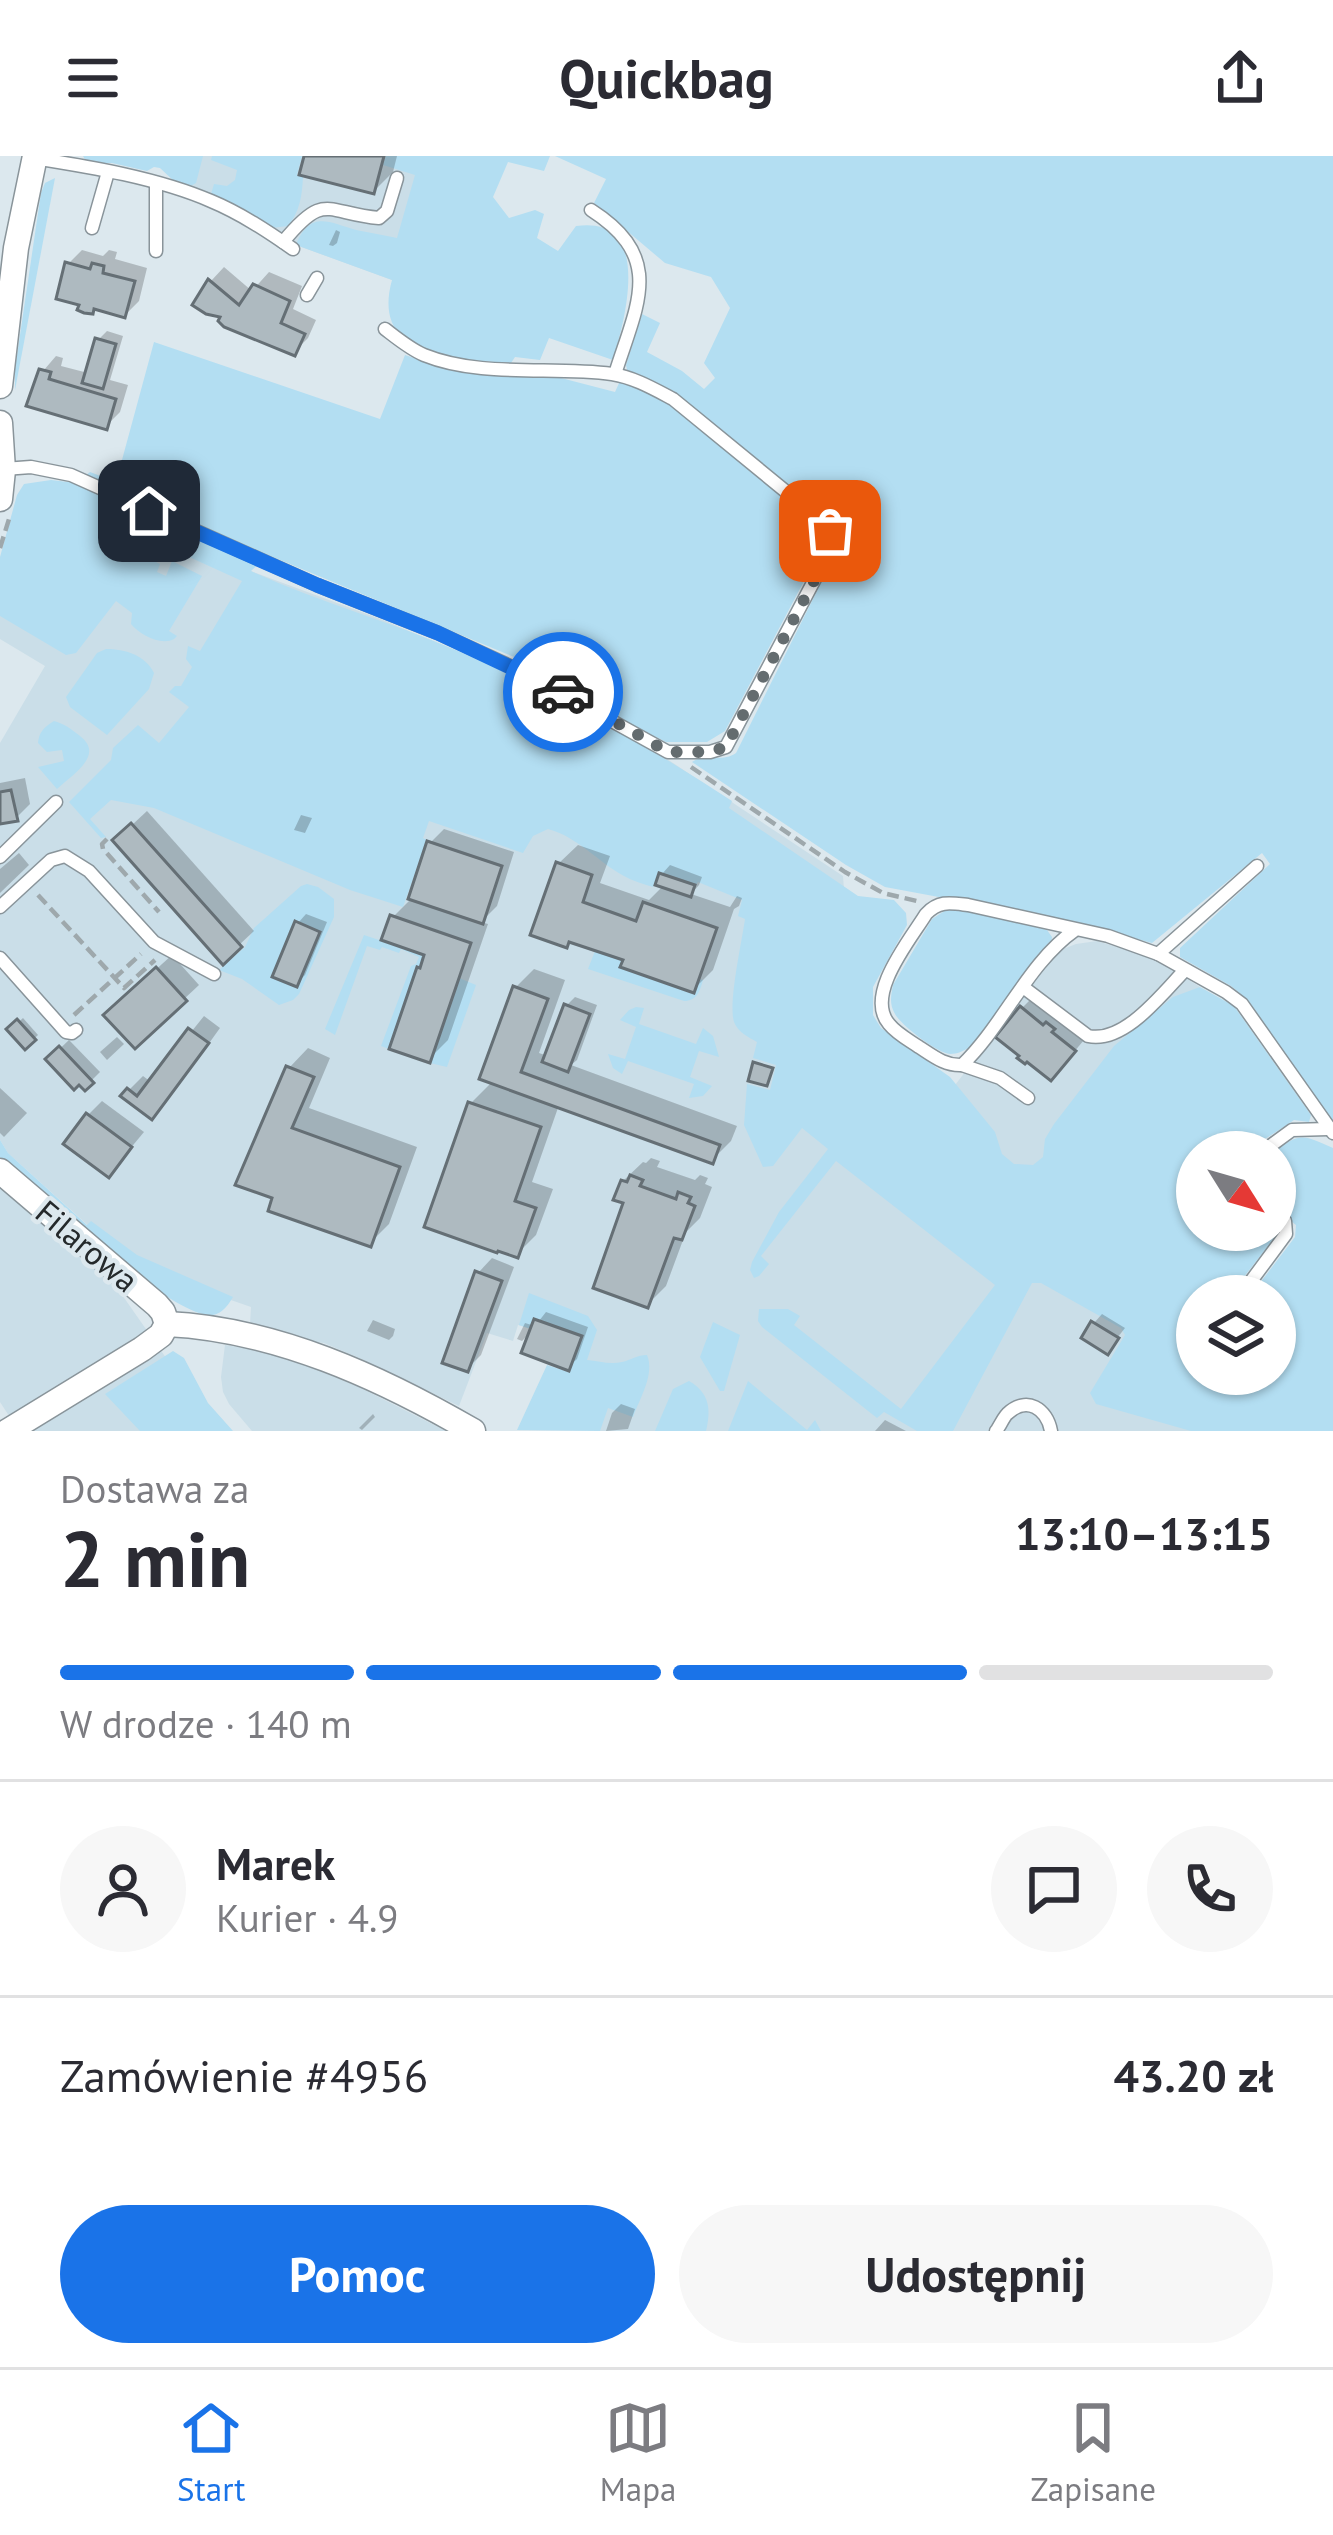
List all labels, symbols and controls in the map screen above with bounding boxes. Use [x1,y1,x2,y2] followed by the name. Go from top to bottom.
[559,43,774,113] text: Quickbag
[60,45,126,111] icon: menu
[1207,45,1273,111] icon: share
[98,460,200,562] pin
[116,478,182,544] icon: home
[779,480,881,582] pin
[797,498,863,564] icon: bag
[503,632,623,752] courier
[530,659,596,725] icon: car
[1176,1131,1296,1251] north arrow
[1176,1131,1296,1395] map controls
[27,1190,148,1301] street label: Filarowa
[1176,1275,1296,1395] button: layers
[60,1463,249,1514] text: Dostawa za
[1015,1504,1273,1562] text: 13:10–13:15
[60,1508,250,1609] text: 2 min
[60,1698,352,1749] text: W drodze · 140 m
[60,1826,186,1952] button: person
[991,1826,1117,1952] button: chat
[1147,1826,1273,1952] button: phone
[216,1834,335,1892] text: Marek
[216,1892,399,1943] text: Kurier · 4.9
[60,2046,428,2104] text: Zamówienie #4956
[1114,2046,1273,2104] text: 43.20 zł
[60,2205,655,2343] button: Pomoc
[679,2205,1273,2343] button: Udostępnij
[177,2395,246,2510] tab: Start
[600,2395,676,2510] tab: Mapa
[1031,2395,1156,2510] tab: Zapisane

